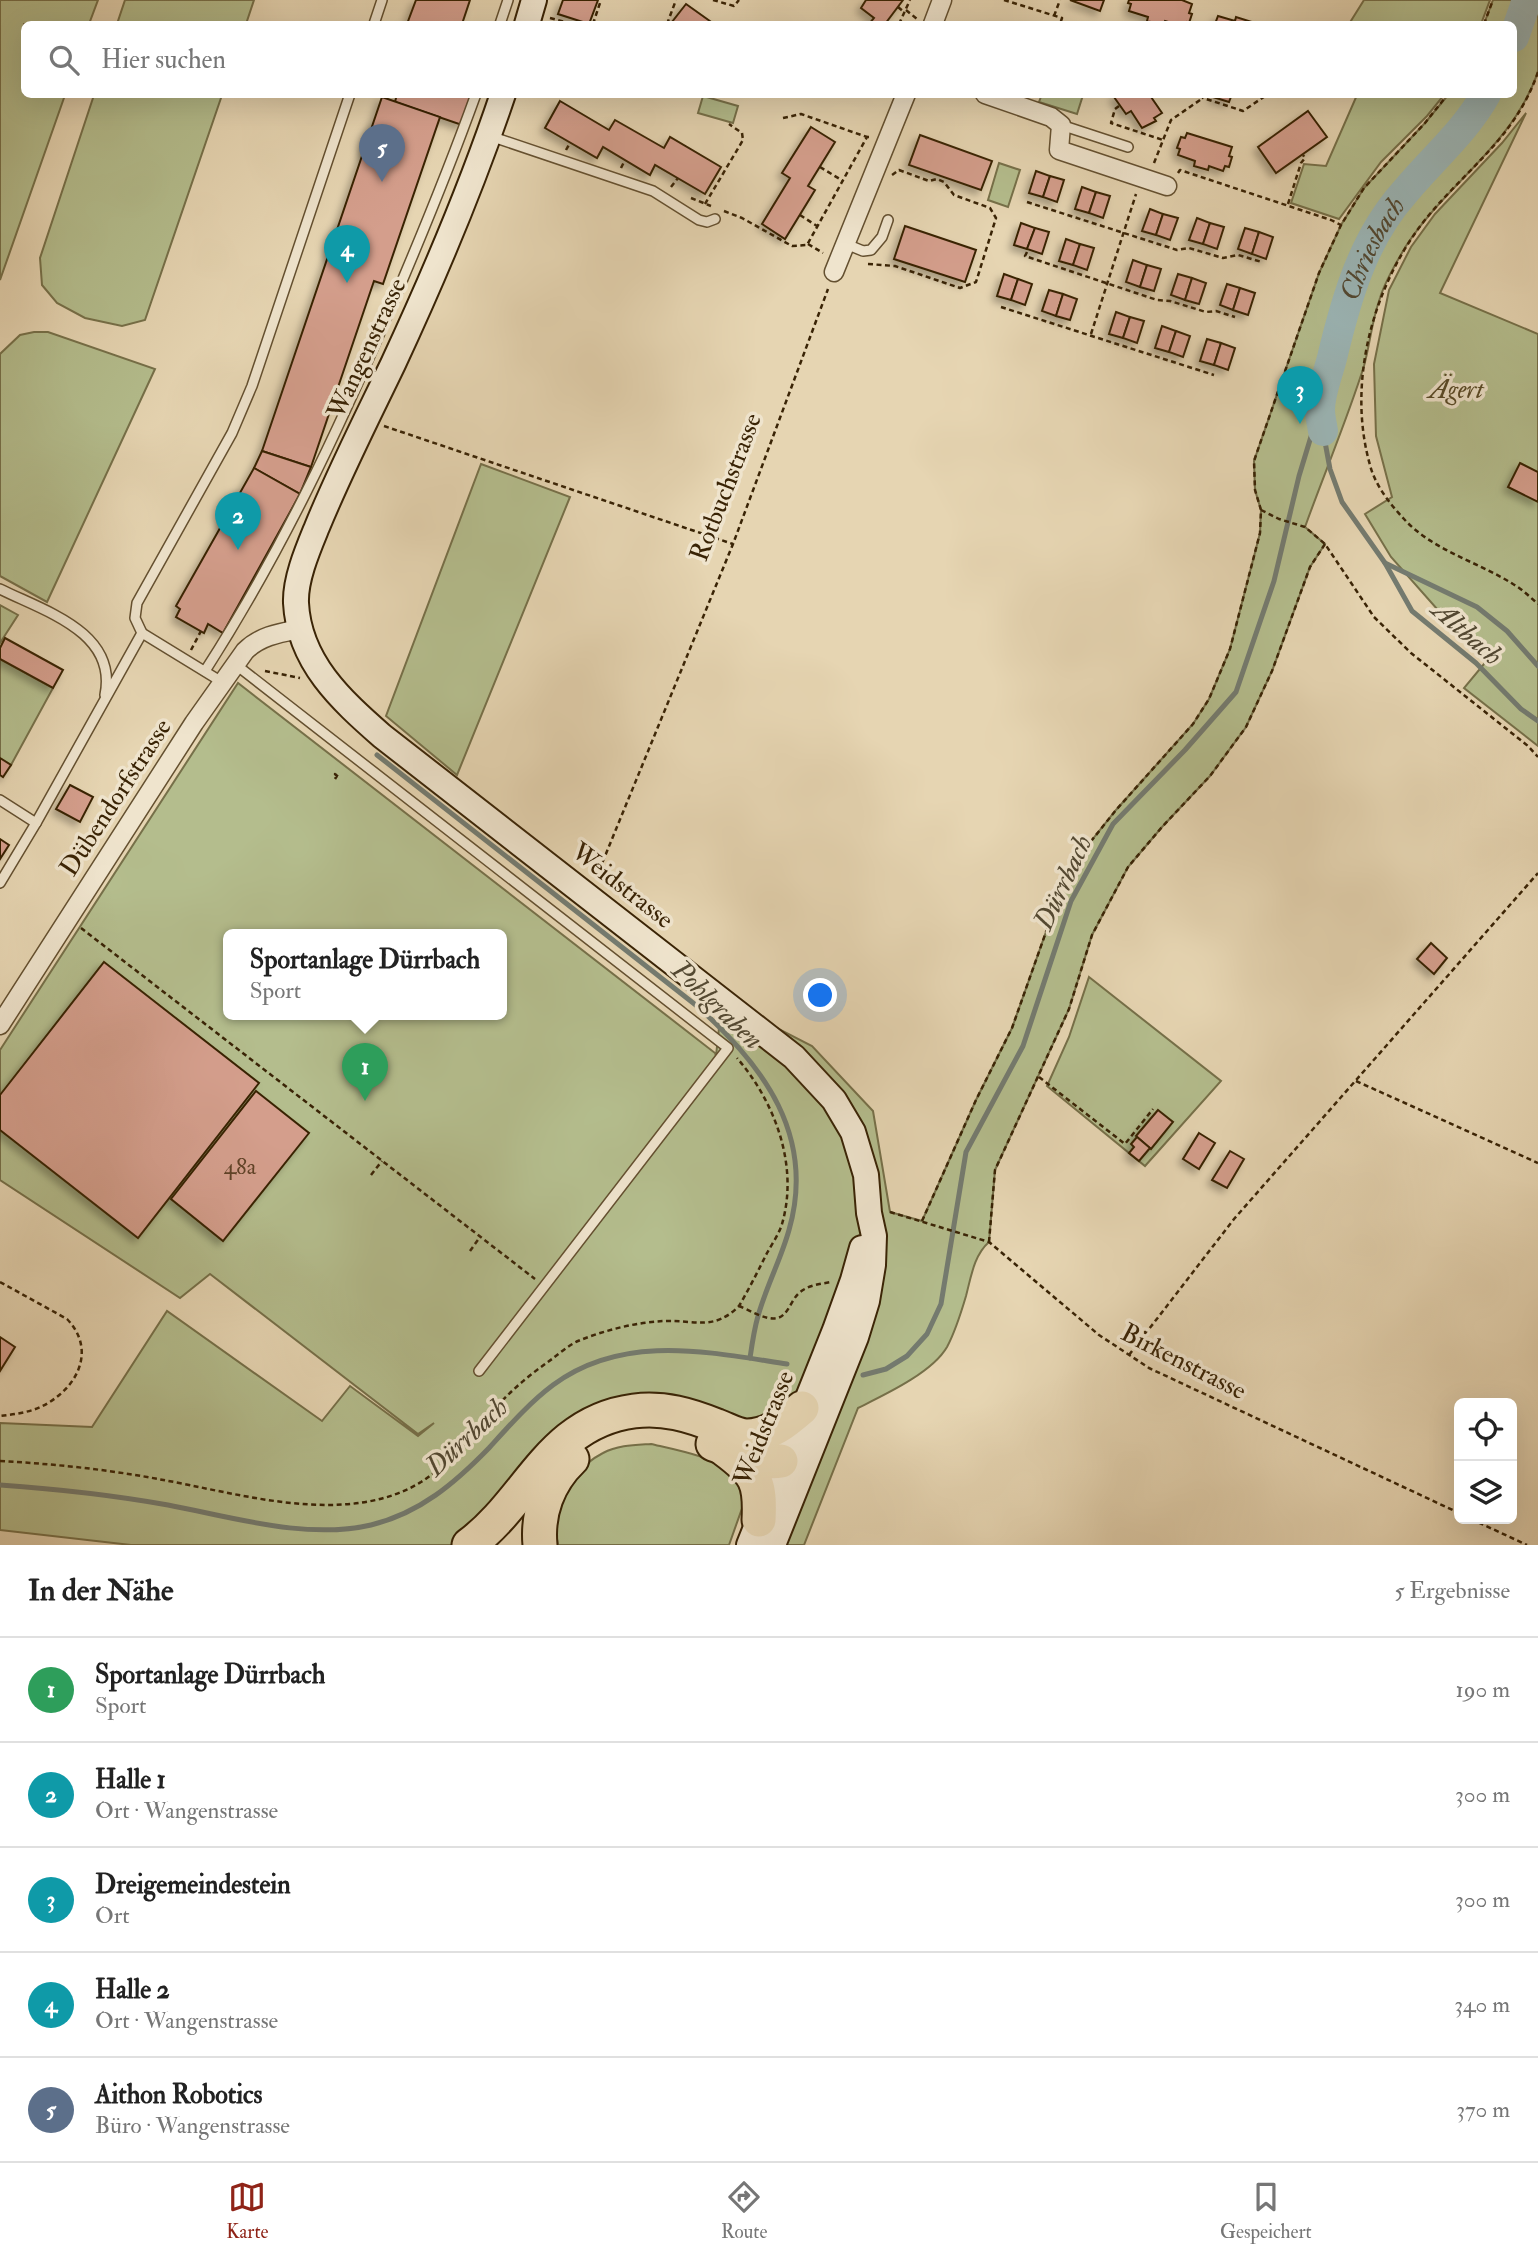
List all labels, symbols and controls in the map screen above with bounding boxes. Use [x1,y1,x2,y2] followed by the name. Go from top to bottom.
[21,21,1517,98] search box
[45,41,83,79] icon: search
[101,44,226,76] text: Hier suchen
[359,124,405,182] pin: 5
[1333,190,1413,305] water label: Chriesbach
[324,225,370,283] pin: 4
[320,273,414,425] street label: Wangenstrasse
[1277,366,1323,424] pin: 3
[1425,373,1485,406] park label: Ägert
[683,409,769,566] street label: Rotbuchstrasse
[215,492,261,550] pin: 2
[1422,591,1509,673] water label: Altbach
[53,713,179,882] street label: Dübendorfstrasse
[1026,830,1100,936] water label: Dürrbach
[564,835,680,936] street label: Weidstrasse
[223,929,507,1020] popup
[250,944,480,976] text: Sportanlage Dürrbach
[663,952,770,1057] water label: Pohlgraben
[250,976,301,1005] text: Sport
[803,978,837,1012] your location
[342,1043,388,1101] pin: 1
[224,1152,257,1181] house number: 48a
[1116,1317,1252,1407] street label: Birkenstrasse
[726,1366,801,1491] street label: Weidstrasse
[418,1390,516,1485] water label: Dürrbach
[1454,1398,1517,1524] map controls
[1454,1398,1517,1461] button: locate
[1454,1461,1517,1524] button: layers
[28,1572,173,1609] text: In der Nähe
[1394,1576,1510,1605] text: 5 Ergebnisse
[95,1659,325,1691] text: Sportanlage Dürrbach
[47,1675,55,1704] text: 1
[1456,1675,1510,1704] text: 190 m
[95,1691,147,1720] text: Sport
[95,1764,166,1796] text: Halle 1
[45,1780,57,1809] text: 2
[1455,1780,1510,1809] text: 300 m
[95,1796,278,1825] text: Ort · Wangenstrasse
[95,1869,291,1901] text: Dreigemeindestein
[47,1885,55,1914] text: 3
[1455,1885,1510,1914] text: 300 m
[95,1901,130,1930] text: Ort
[95,1974,170,2006] text: Halle 2
[45,1990,57,2019] text: 4
[1454,1990,1510,2019] text: 340 m
[95,2006,278,2035] text: Ort · Wangenstrasse
[95,2079,263,2111] text: Aithon Robotics
[46,2095,56,2124] text: 5
[1456,2095,1510,2124] text: 370 m
[95,2111,290,2140] text: Büro · Wangenstrasse
[226,2178,269,2244] tab: Karte
[721,2178,767,2244] tab: Route
[1220,2178,1312,2244] tab: Gespeichert

